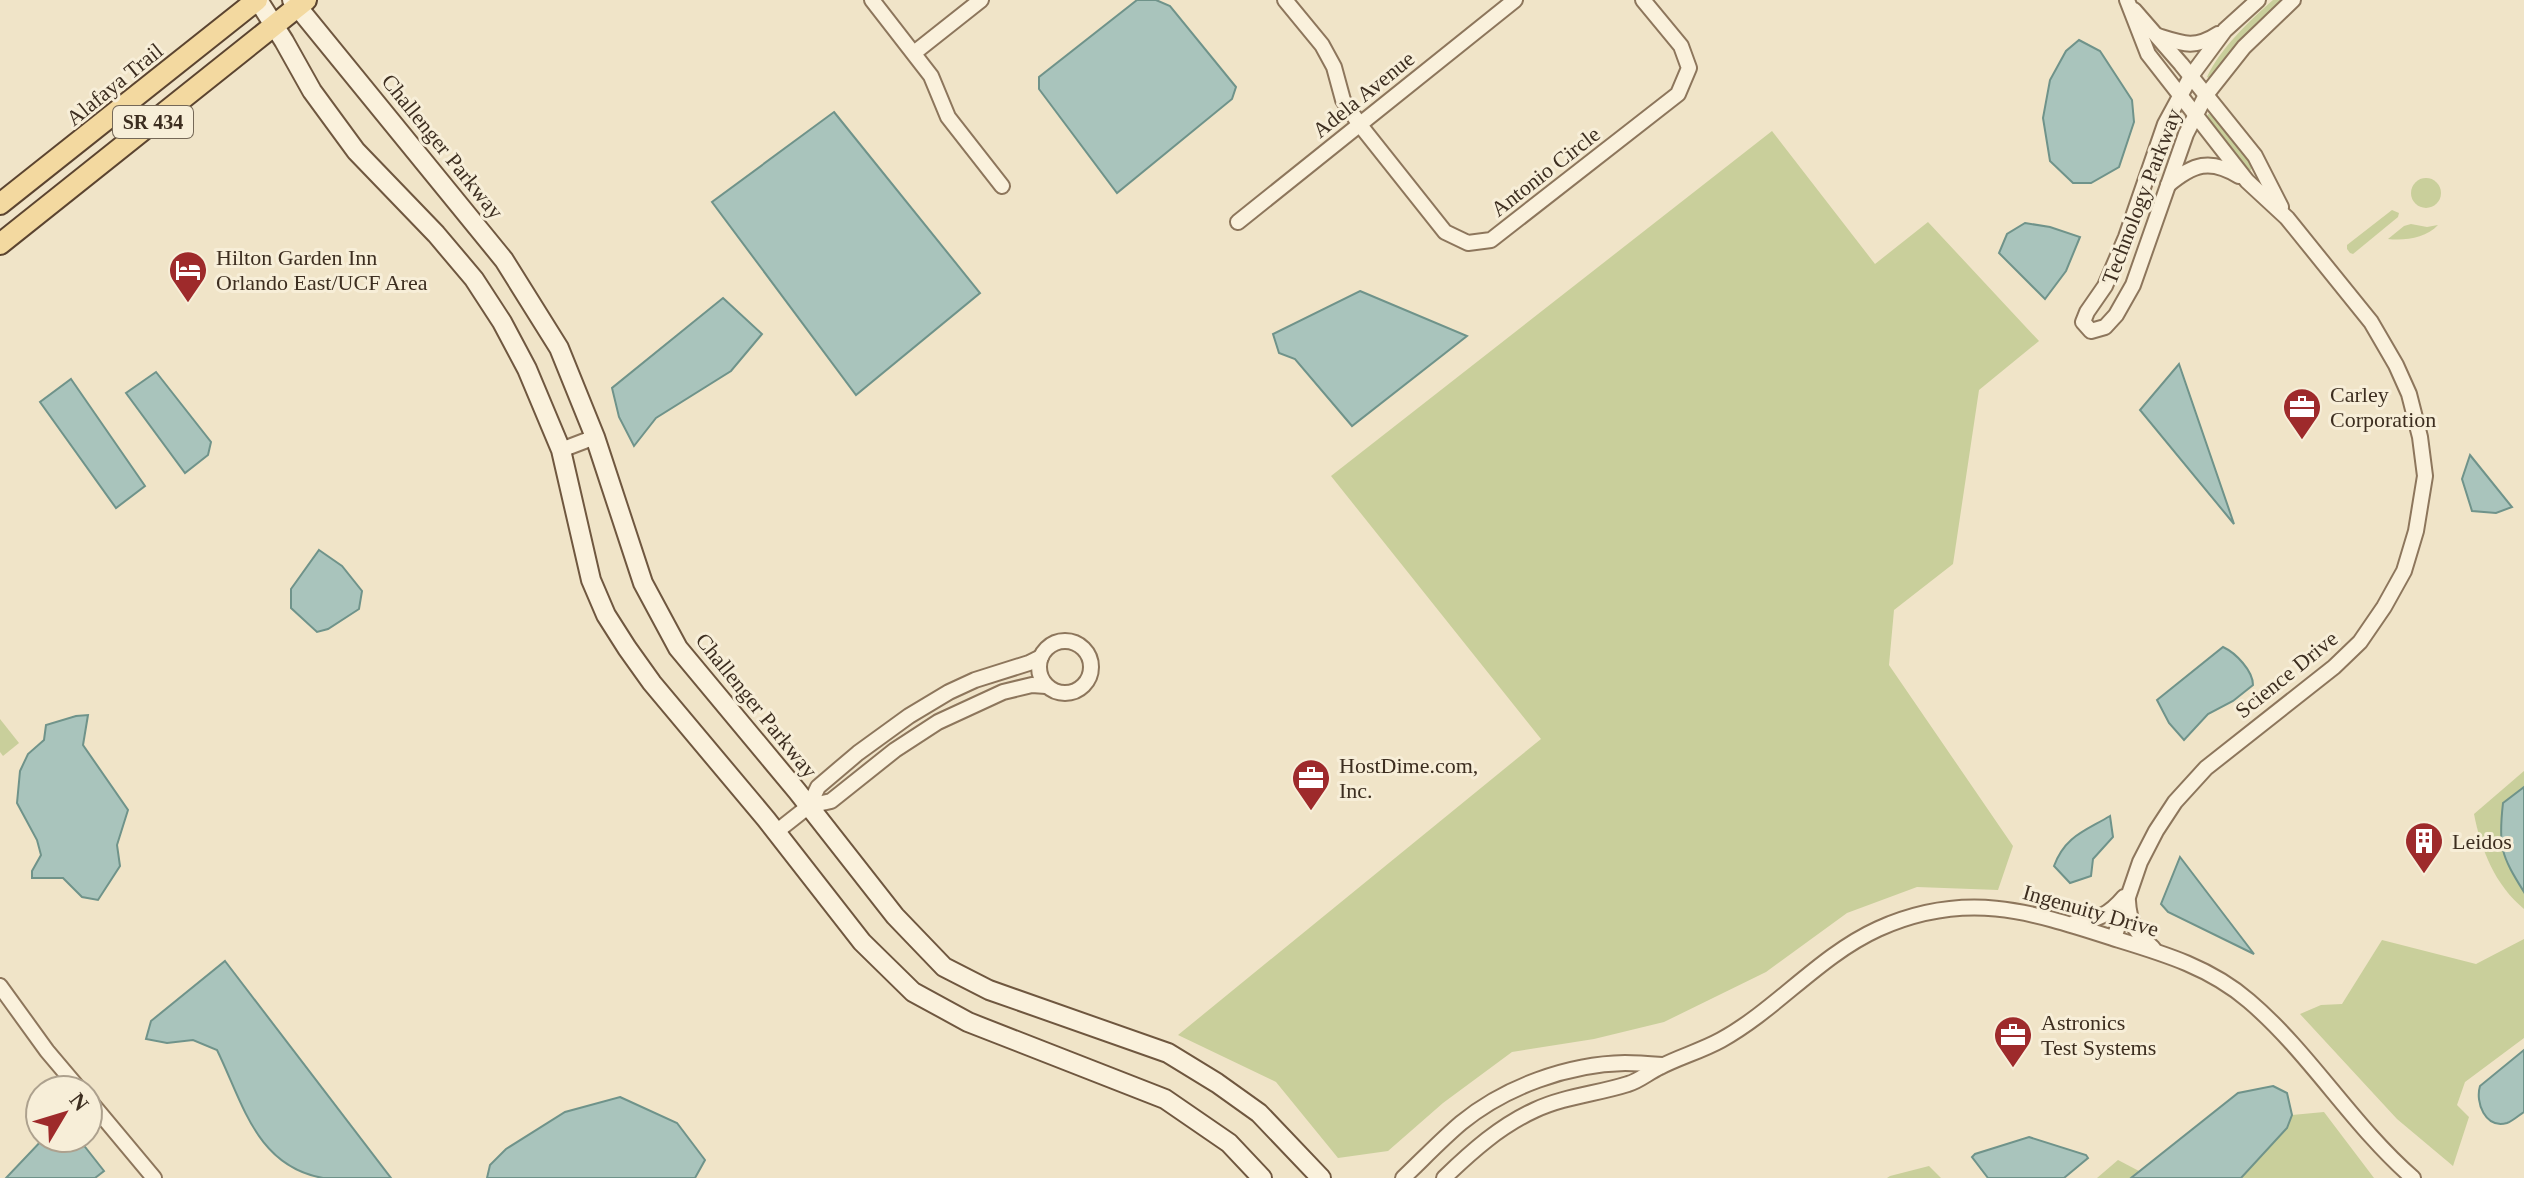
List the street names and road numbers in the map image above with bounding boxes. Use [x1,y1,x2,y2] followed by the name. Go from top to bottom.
[61,38,168,131] street label: Alafaya Trail
[1307,46,1419,143] street label: Adela Avenue
[377,69,509,224] street label: Challenger Parkway
[2096,105,2186,287] street label: Technology Parkway
[113,106,193,138] road number: SR 434
[1486,121,1605,222] street label: Antonio Circle
[2230,626,2342,723] street label: Science Drive
[691,628,823,783] street label: Challenger Parkway
[2020,879,2162,942] street label: Ingenuity Drive

